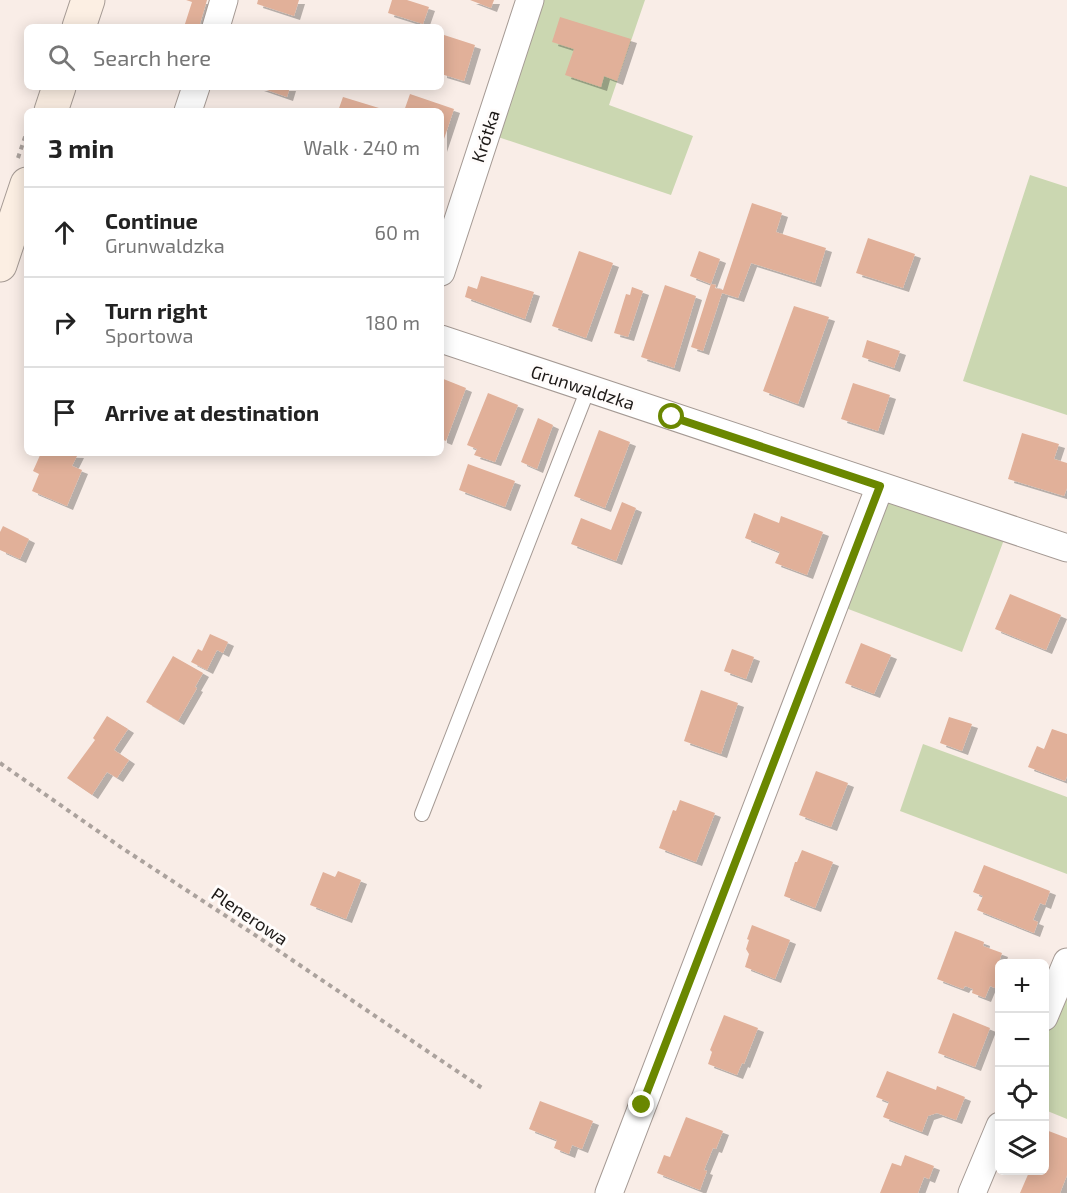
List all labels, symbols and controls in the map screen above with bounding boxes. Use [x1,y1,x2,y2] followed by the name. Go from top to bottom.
[24,24,444,90] search box
[45,41,78,74] icon: search
[93,44,211,70] text: Search here
[466,107,504,165] street label: Krótka
[48,132,114,163] text: 3 min
[303,135,420,159] text: Walk · 240 m
[105,207,198,233] text: Continue
[48,216,81,249] icon: ahead
[375,220,420,244] text: 60 m
[105,233,225,257] text: Grunwaldzka
[105,297,207,323] text: Turn right
[48,306,81,339] icon: right
[366,310,420,334] text: 180 m
[105,323,194,347] text: Sportowa
[528,360,638,414] street label: Grunwaldzka
[48,396,81,429] icon: arrive
[105,399,319,425] text: Arrive at destination
[658,403,684,429] route start
[208,882,292,950] street label: Plenerowa
[995,959,1049,1175] map controls
[995,959,1049,1013] button: +
[995,1013,1049,1067] button: −
[995,1067,1049,1121] button: locate
[628,1091,654,1117] route end
[995,1121,1049,1175] button: layers

